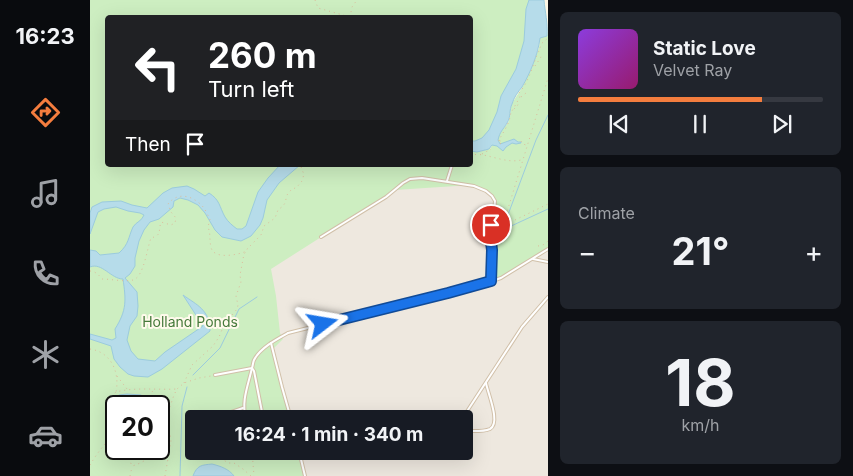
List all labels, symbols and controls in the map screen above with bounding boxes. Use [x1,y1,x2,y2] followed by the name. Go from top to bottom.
[15,23,75,49] text: 16:23
[208,34,317,76] text: 260 m
[125,35,190,100] icon: left
[653,37,756,60] text: Static Love
[653,60,732,80] text: Velvet Ray
[208,76,294,102] text: Turn left
[28,95,63,130] icon: directions
[605,110,633,138] icon: previous
[686,110,714,138] icon: pause
[768,110,796,138] icon: next
[181,130,209,158] icon: arrive
[125,133,171,156] text: Then
[28,176,63,211] icon: music
[578,203,635,223] text: Climate
[470,204,512,246] pin
[477,211,505,239] icon: arrive
[672,228,729,274] text: 21°
[578,235,597,269] text: −
[804,235,823,269] text: +
[28,256,63,291] icon: phone
[296,297,348,349] position arrow
[142,313,238,330] park label: Holland Ponds
[28,337,63,372] icon: climate
[665,343,736,422] text: 18
[105,395,170,460] speed limit sign: 20
[681,415,720,435] text: km/h
[28,418,63,453] icon: car
[235,423,423,446] text: 16:24 · 1 min · 340 m

